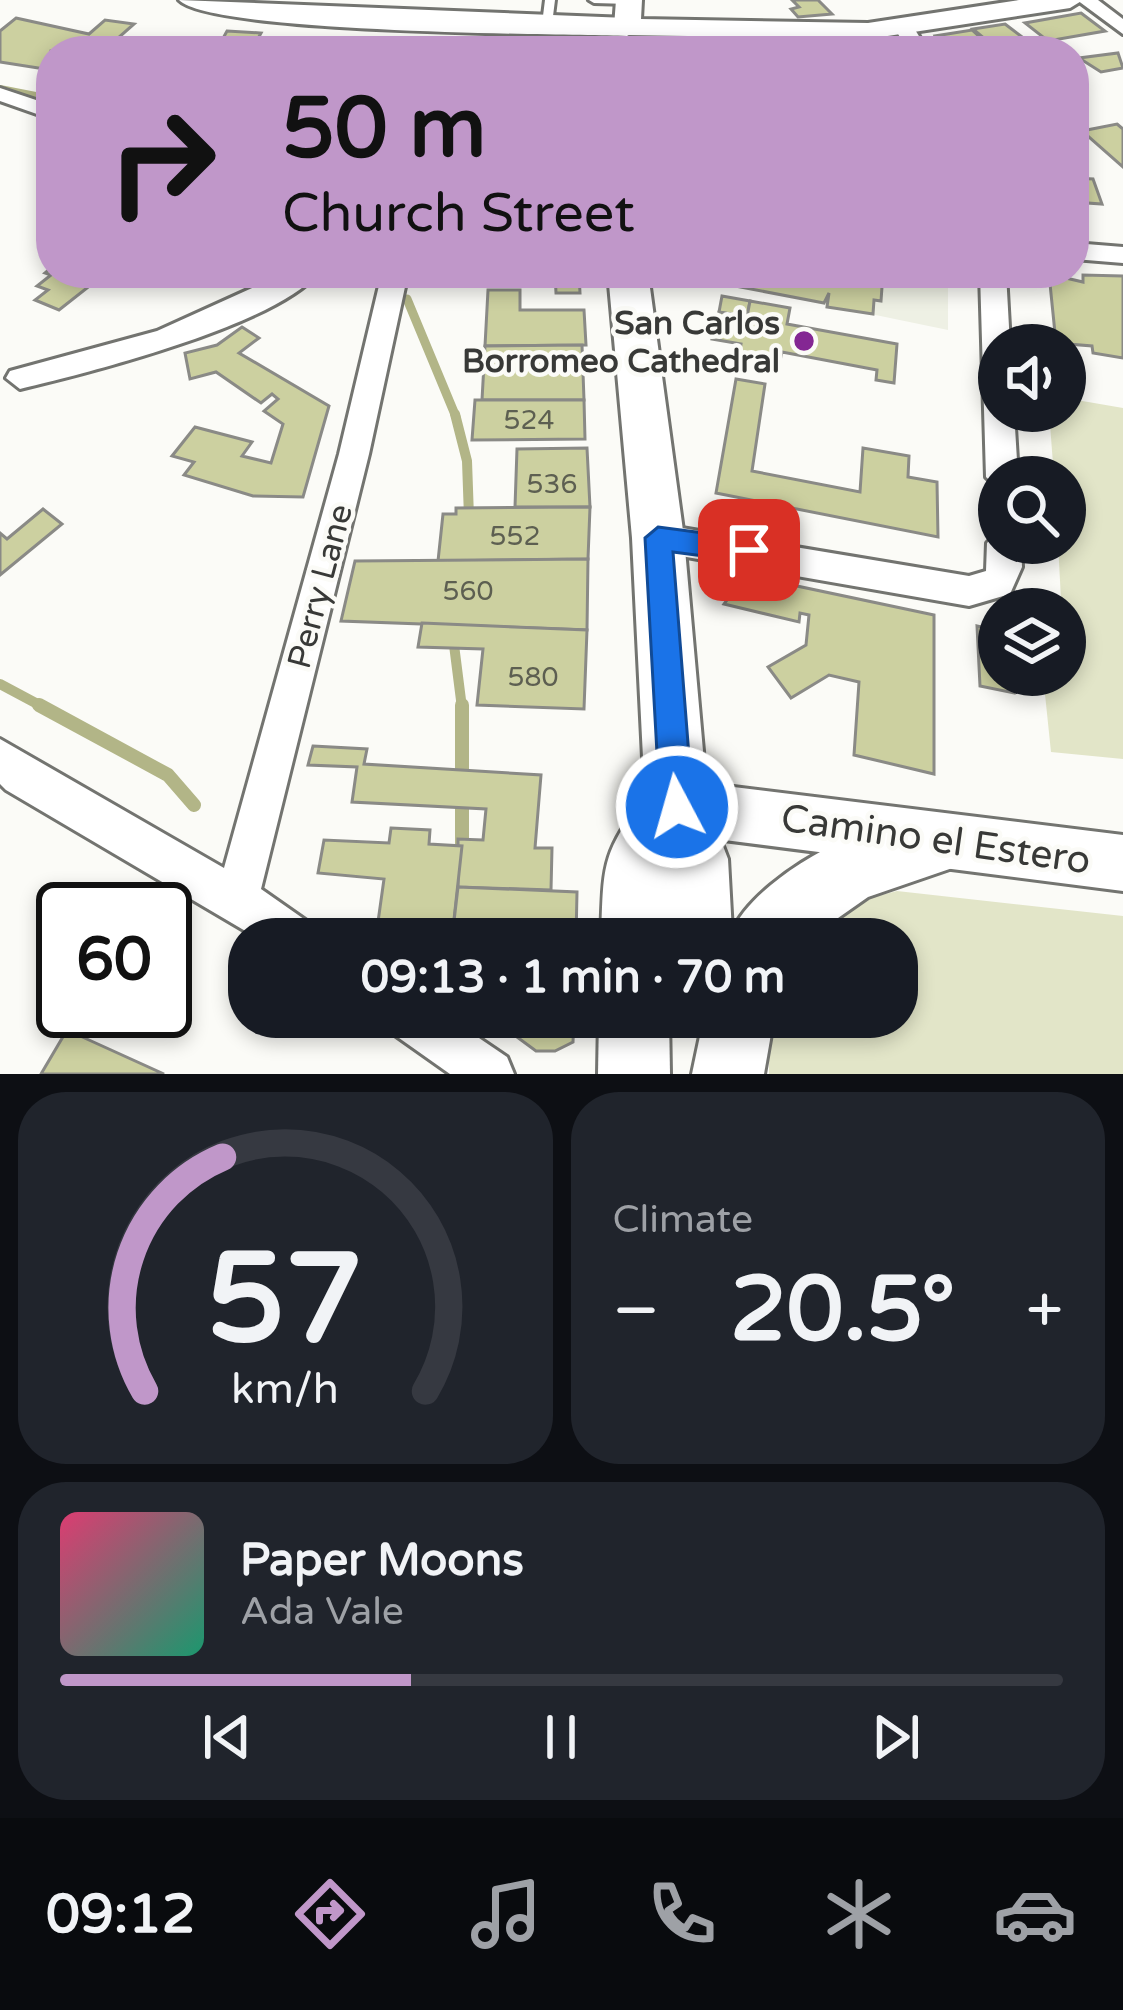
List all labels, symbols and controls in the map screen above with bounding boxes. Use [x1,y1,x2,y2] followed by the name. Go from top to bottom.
[282,79,486,180] text: 50 m
[84,84,240,240] icon: right
[282,181,635,246] text: Church Street
[462,304,780,381] place label: San Carlos Borromeo Cathedral
[978,324,1086,696] map controls
[978,324,1086,432] button: sound
[791,328,817,354] marker: San Carlos Borromeo Cathedral
[504,404,554,437] house number: 524
[978,456,1086,564] button: search
[527,468,577,501] house number: 536
[698,499,800,601] pin
[280,500,361,673] street label: Perry Lane
[716,517,782,583] icon: arrive
[490,520,540,553] house number: 552
[443,575,493,608] house number: 560
[978,588,1086,696] button: layers
[508,661,558,694] house number: 580
[614,744,740,870] position arrow
[778,794,1094,884] street label: Camino el Estero
[36,882,192,1038] speed limit sign: 60
[361,951,785,1005] text: 09:13 · 1 min · 70 m
[613,1196,753,1243] text: Climate
[207,1225,364,1376] text: 57
[730,1256,955,1365] text: 20.5°
[613,1271,660,1351] text: −
[1026,1271,1063,1351] text: +
[231,1364,339,1415] text: km/h
[240,1534,524,1588] text: Paper Moons
[240,1588,404,1635] text: Ada Vale
[194,1704,260,1770] icon: previous
[528,1704,594,1770] icon: pause
[863,1704,929,1770] icon: next
[288,1872,372,1956] icon: directions
[464,1872,548,1956] icon: music
[640,1872,724,1956] icon: phone
[817,1872,901,1956] icon: climate
[993,1872,1077,1956] icon: car
[46,1882,196,1947] text: 09:12

